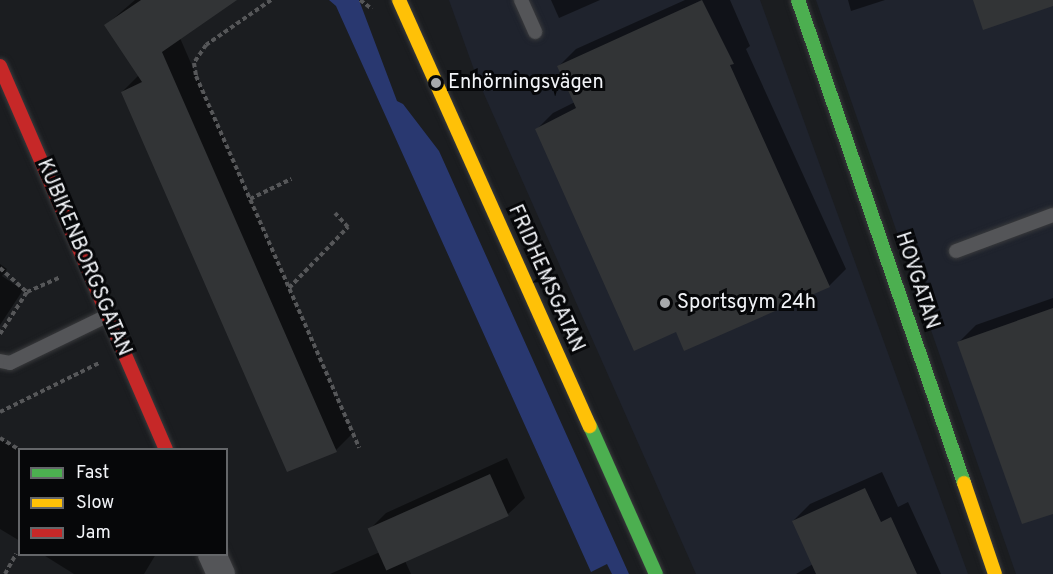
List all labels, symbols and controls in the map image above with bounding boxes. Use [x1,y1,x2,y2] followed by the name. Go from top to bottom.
[448,71,604,95] place label: Enhörningsvägen
[429,76,443,90] marker: Enhörningsvägen
[31,156,135,360] street label: KUBIKENBORGSGATAN
[502,202,588,356] street label: FRIDHEMSGATAN
[889,229,943,333] street label: HOVGATAN
[677,291,816,315] place label: Sportsgym 24h
[658,296,672,310] marker: Sportsgym 24h
[18,448,228,556] legend
[76,462,109,485] text: Fast
[76,492,114,515] text: Slow
[76,522,111,545] text: Jam

